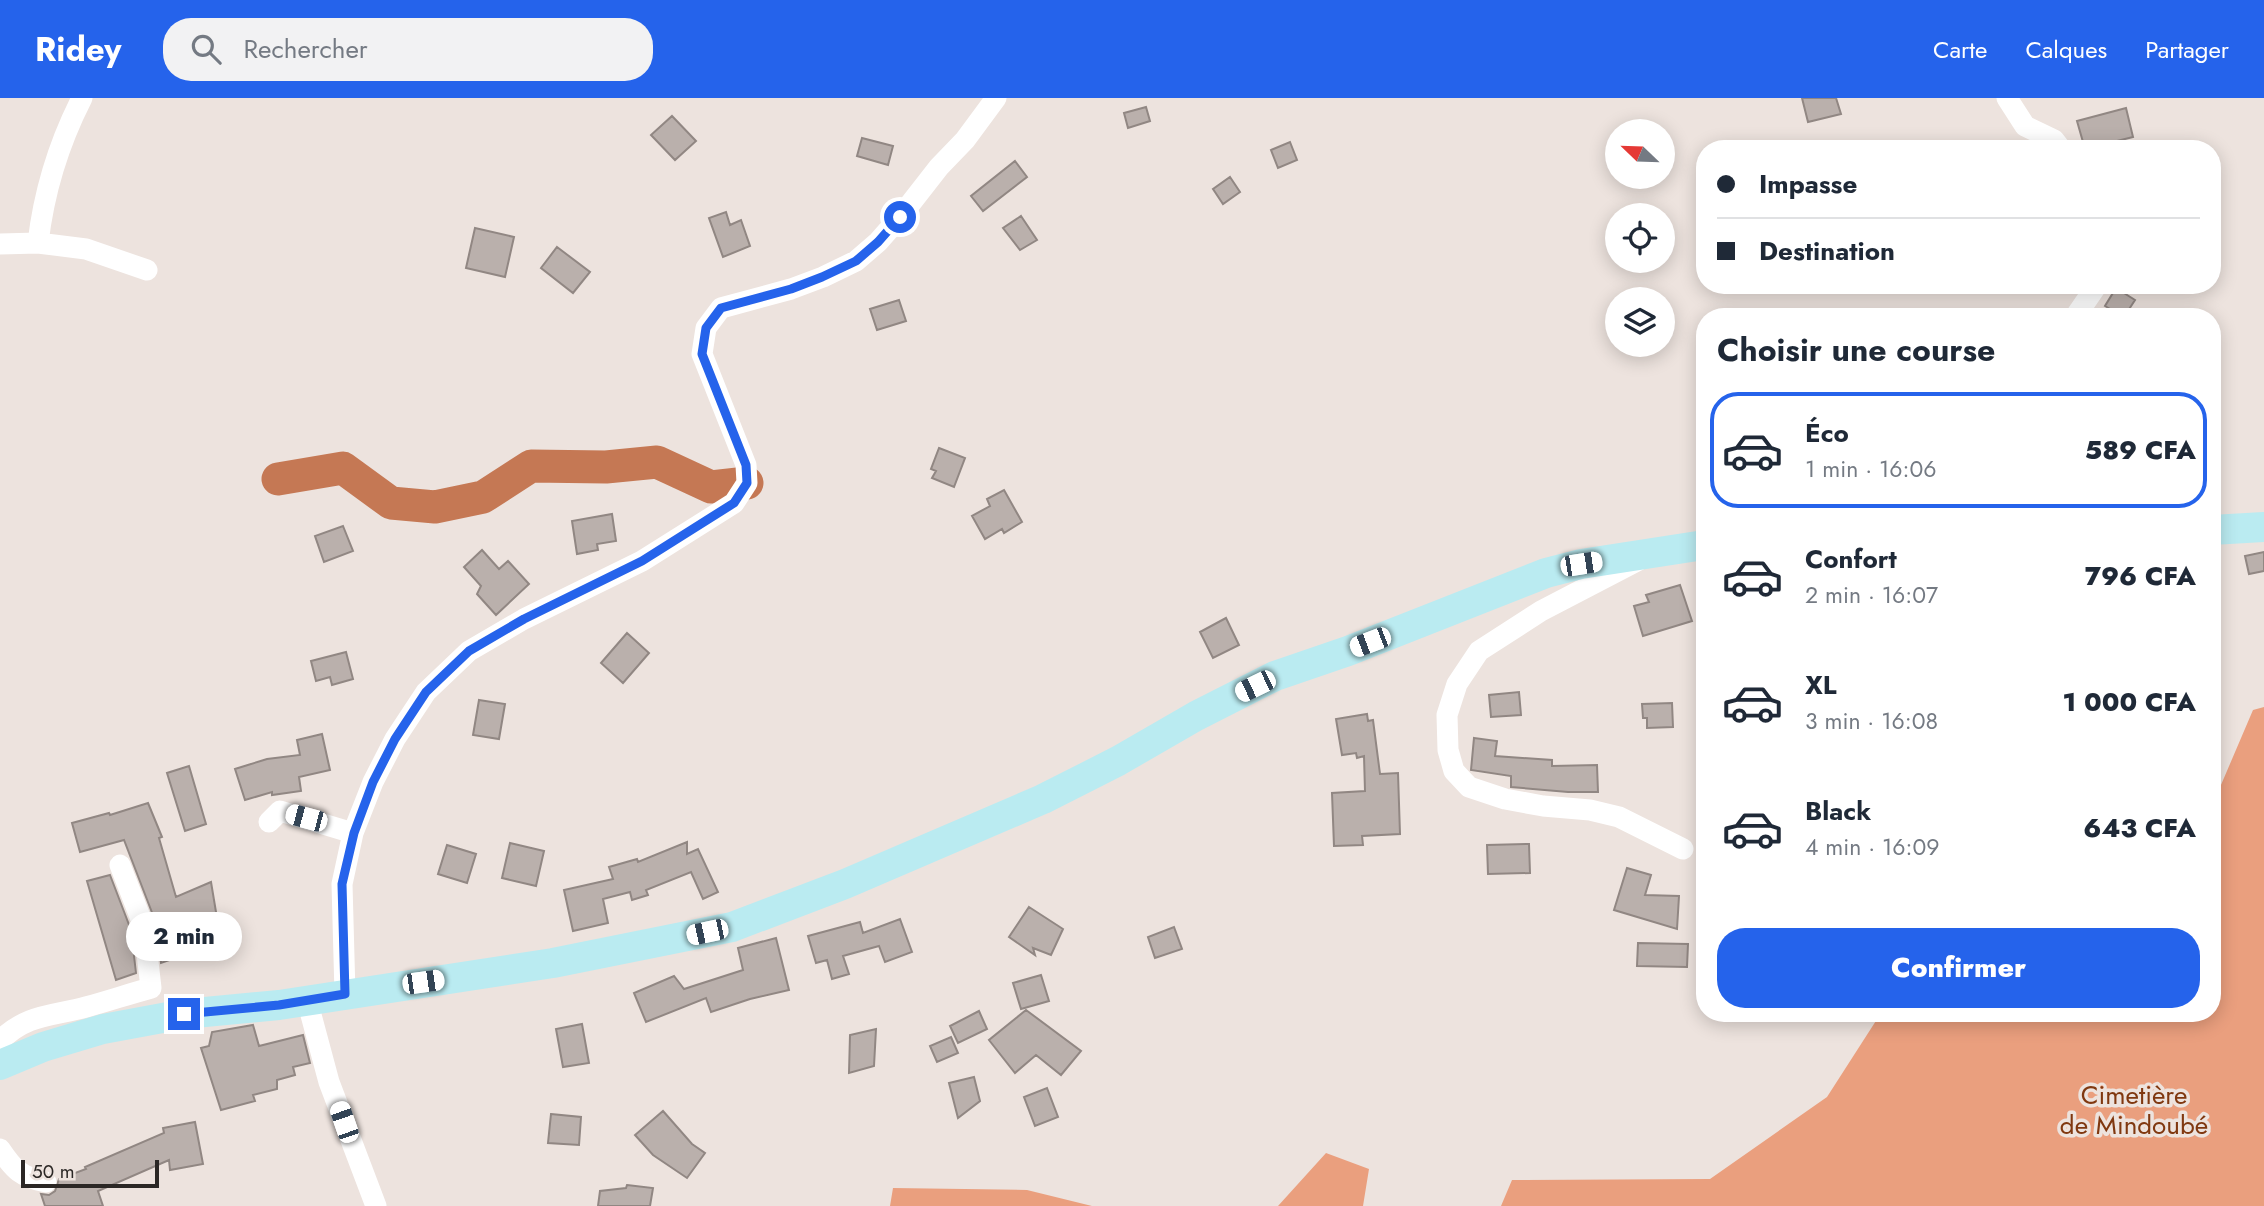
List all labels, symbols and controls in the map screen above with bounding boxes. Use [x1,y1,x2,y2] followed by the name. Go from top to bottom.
[163,18,653,81] search box
[35,26,121,73] text: Ridey
[187,30,225,68] icon: search
[243,30,368,68] text: Rechercher
[1933,32,1987,67] text: Carte
[2025,32,2107,67] text: Calques
[2145,32,2229,67] text: Partager
[1605,119,1675,189] north arrow
[1605,119,1675,357] map controls
[1759,165,1857,203] text: Impasse
[884,201,916,233] route start
[1605,203,1675,273] button: locate
[1759,232,1895,270] text: Destination
[1605,287,1675,357] button: layers
[1717,327,1995,373] text: Choisir une course
[1805,414,1849,452] text: Éco
[1721,419,1784,482] icon: car
[2085,431,2196,469] text: 589 CFA
[1805,452,1937,486] text: 1 min · 16:06
[1805,540,1897,578] text: Confort
[1721,545,1784,608] icon: car
[1559,550,1604,578] car
[2085,557,2196,595] text: 796 CFA
[1805,578,1938,612] text: 2 min · 16:07
[1347,625,1394,659] car
[1805,666,1837,704] text: XL
[1232,667,1279,705] car
[1721,671,1784,734] icon: car
[2063,683,2196,721] text: 1 000 CFA
[1805,704,1938,738] text: 3 min · 16:08
[1805,792,1871,830] text: Black
[1721,797,1784,860] icon: car
[283,802,330,834] car
[2083,809,2196,847] text: 643 CFA
[1805,830,1940,864] text: 4 min · 16:09
[126,912,242,962] callout: 2 min
[685,917,730,947] car
[153,919,215,953] text: 2 min
[1717,928,2200,1008] button: Confirmer
[401,969,446,995] car
[168,998,200,1030] route end
[2060,1076,2208,1144] park label: Cimetière de Mindoubé
[328,1099,361,1145] car
[21,1157,159,1189] scale bar
[32,1158,75,1185] text: 50 m

